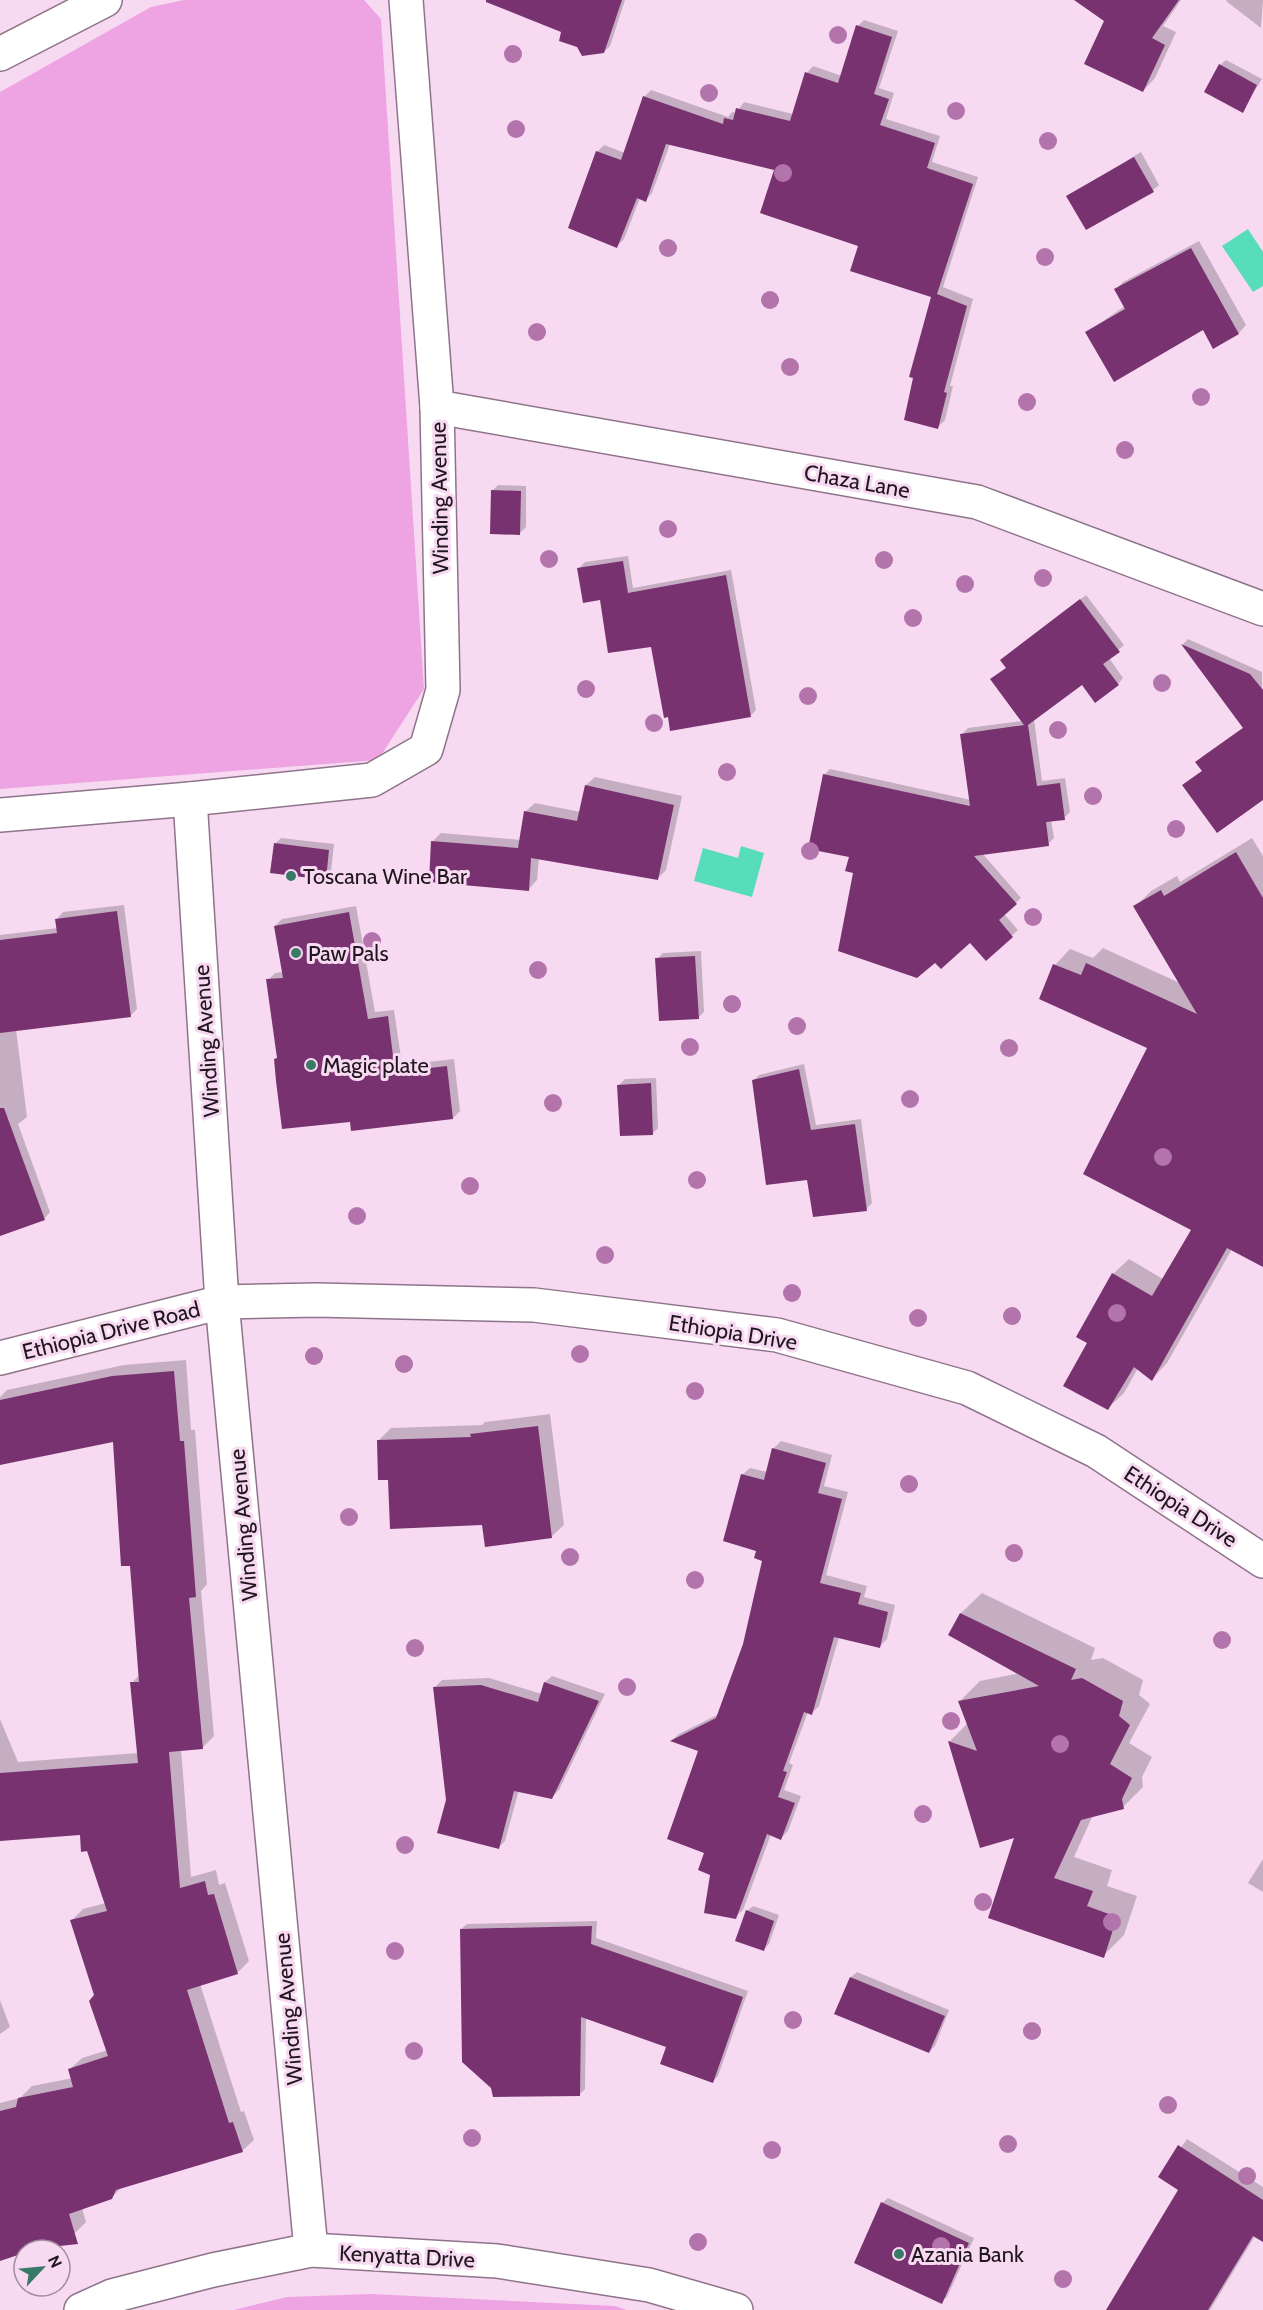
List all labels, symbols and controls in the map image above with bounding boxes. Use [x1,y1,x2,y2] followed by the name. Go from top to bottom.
[425,422,454,574] street label: Winding Avenue
[802,459,912,504] street label: Chaza Lane
[303,863,467,890] place label: Toscana Wine Bar
[284,869,298,883] marker: Toscana Wine Bar
[308,940,389,967] place label: Paw Pals
[289,946,303,960] marker: Paw Pals
[188,964,225,1118] street label: Winding Avenue
[323,1052,429,1079] place label: Magic plate
[304,1058,318,1072] marker: Magic plate
[19,1295,203,1366] street label: Ethiopia Drive Road
[667,1309,799,1356] street label: Ethiopia Drive
[223,1448,264,1602] street label: Winding Avenue
[1119,1460,1242,1553] street label: Ethiopia Drive
[268,1932,309,2086] street label: Winding Avenue
[12,2238,72,2298] north arrow
[338,2239,476,2274] street label: Kenyatta Drive
[911,2241,1024,2268] place label: Azania Bank
[892,2247,906,2261] marker: Azania Bank
[44,2252,66,2271] text: N

